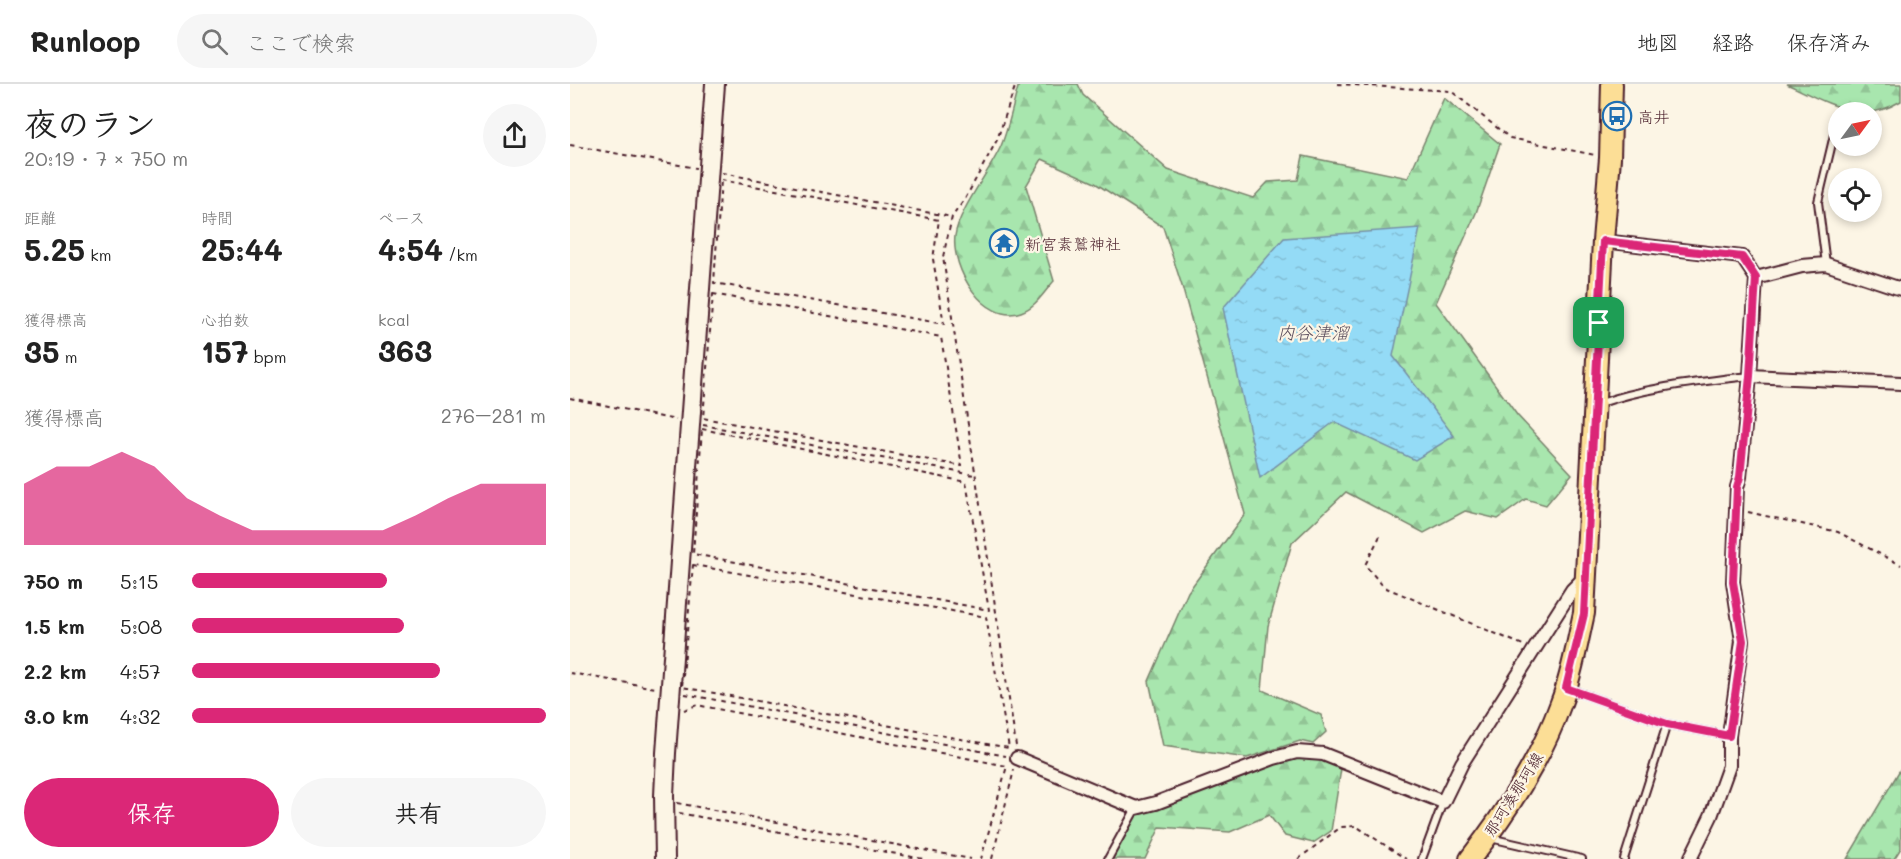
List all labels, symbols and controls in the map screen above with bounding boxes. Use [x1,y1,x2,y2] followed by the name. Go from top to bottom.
[177,14,597,68] search box
[30,23,141,59] text: Runloop
[198,25,231,58] icon: search
[246,28,356,57] text: ここで検索
[1637,28,1679,55] text: 地図
[1712,28,1754,55] text: 経路
[1787,28,1871,55] text: 保存済み
[1601,100,1633,132] bus stop icon: 高井
[24,101,156,144] text: 夜のラン
[1828,102,1882,156] north arrow
[1828,102,1882,222] map controls
[483,104,546,167] button: share
[1638,106,1670,127] place label: 高井
[24,145,188,171] text: 20:19 · 7 × 750 m
[1828,168,1882,222] button: locate
[24,207,56,228] text: 距離
[201,207,233,228] text: 時間
[378,207,425,228] text: ペース
[988,227,1020,259] temple icon: 新宮素鷲神社
[24,229,85,269] text: 5.25
[201,229,283,269] text: 25:44
[378,229,443,269] text: 4:54
[1025,233,1121,254] place label: 新宮素鷲神社
[85,244,111,265] text: km
[443,244,478,265] text: /km
[1573,297,1624,348] pin
[1582,306,1615,339] icon: arrive
[24,309,88,330] text: 獲得標高
[201,309,249,330] text: 心拍数
[378,309,410,330] text: kcal
[1277,320,1351,344] water label: 内谷津溜
[378,330,432,370] text: 363
[24,331,60,371] text: 35
[201,331,249,371] text: 157
[60,346,77,367] text: m
[249,346,286,367] text: bpm
[441,402,546,428] text: 276–281 m
[24,404,104,430] text: 獲得標高
[24,568,83,594] text: 750 m
[120,568,158,594] text: 5:15
[24,613,85,639] text: 1.5 km
[120,613,162,639] text: 5:08
[24,658,86,684] text: 2.2 km
[120,658,161,684] text: 4:57
[24,703,89,729] text: 3.0 km
[120,703,161,729] text: 4:32
[1479,748,1547,840] street label: 那珂湊那珂線
[24,778,279,847] button: 保存
[291,778,546,847] button: 共有

